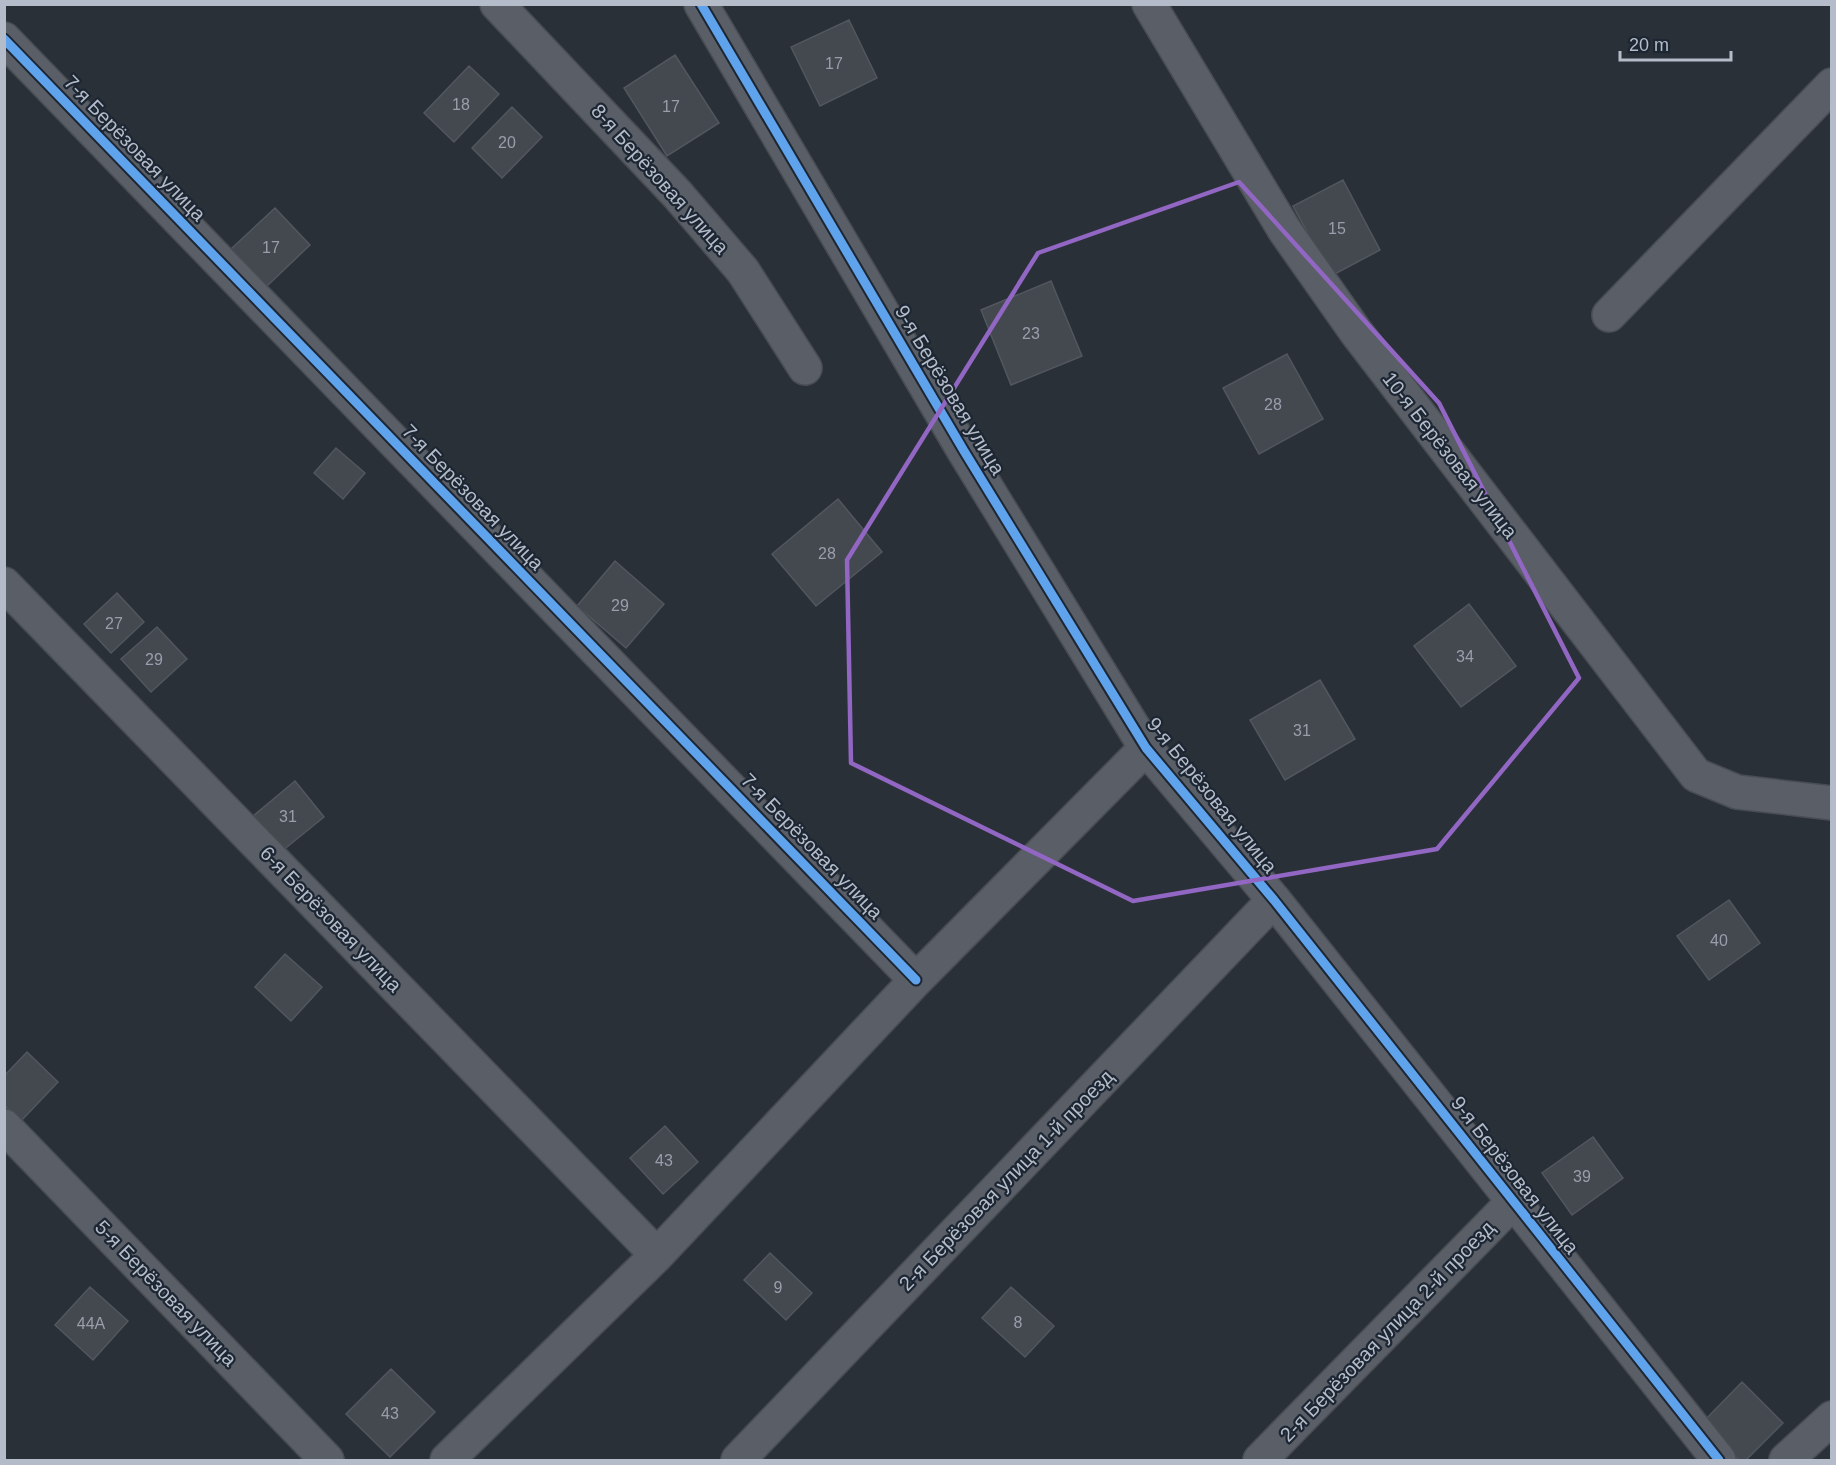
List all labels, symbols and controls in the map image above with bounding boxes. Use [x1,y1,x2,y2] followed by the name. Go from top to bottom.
[1620,24,1731,62] scale bar
[1629,35,1669,55] text: 20 m
[825,55,843,72] house number: 17
[60,71,211,226] street label: 7-я Берёзовая улица
[452,96,470,113] house number: 18
[662,98,680,115] house number: 17
[587,100,734,259] street label: 8-я Берёзовая улица
[498,134,516,151] house number: 20
[1328,220,1346,237] house number: 15
[262,239,280,256] house number: 17
[891,301,1010,479] street label: 9-я Берёзовая улица
[1022,325,1040,342] house number: 23
[1378,368,1522,543] street label: 10-я Берёзовая улица
[1264,396,1282,413] house number: 28
[398,420,549,575] street label: 7-я Берёзовая улица
[818,545,836,562] house number: 28
[611,597,629,614] house number: 29
[105,615,123,632] house number: 27
[1456,648,1474,665] house number: 34
[145,651,163,668] house number: 29
[1143,713,1282,878] street label: 9-я Берёзовая улица
[1293,722,1311,739] house number: 31
[737,769,888,924] street label: 7-я Берёзовая улица
[279,808,297,825] house number: 31
[256,842,407,997] street label: 6-я Берёзовая улица
[1710,932,1728,949] house number: 40
[895,1065,1118,1295] street label: 2-я Берёзовая улица 1-й проезд
[1447,1092,1584,1259] street label: 9-я Берёзовая улица
[655,1152,673,1169] house number: 43
[1573,1168,1591,1185] house number: 39
[91,1216,242,1371] street label: 5-я Берёзовая улица
[1276,1216,1499,1446] street label: 2-я Берёзовая улица 2-й проезд
[774,1279,783,1296] house number: 9
[1014,1314,1023,1331] house number: 8
[77,1315,106,1332] house number: 44А
[381,1405,399,1422] house number: 43

